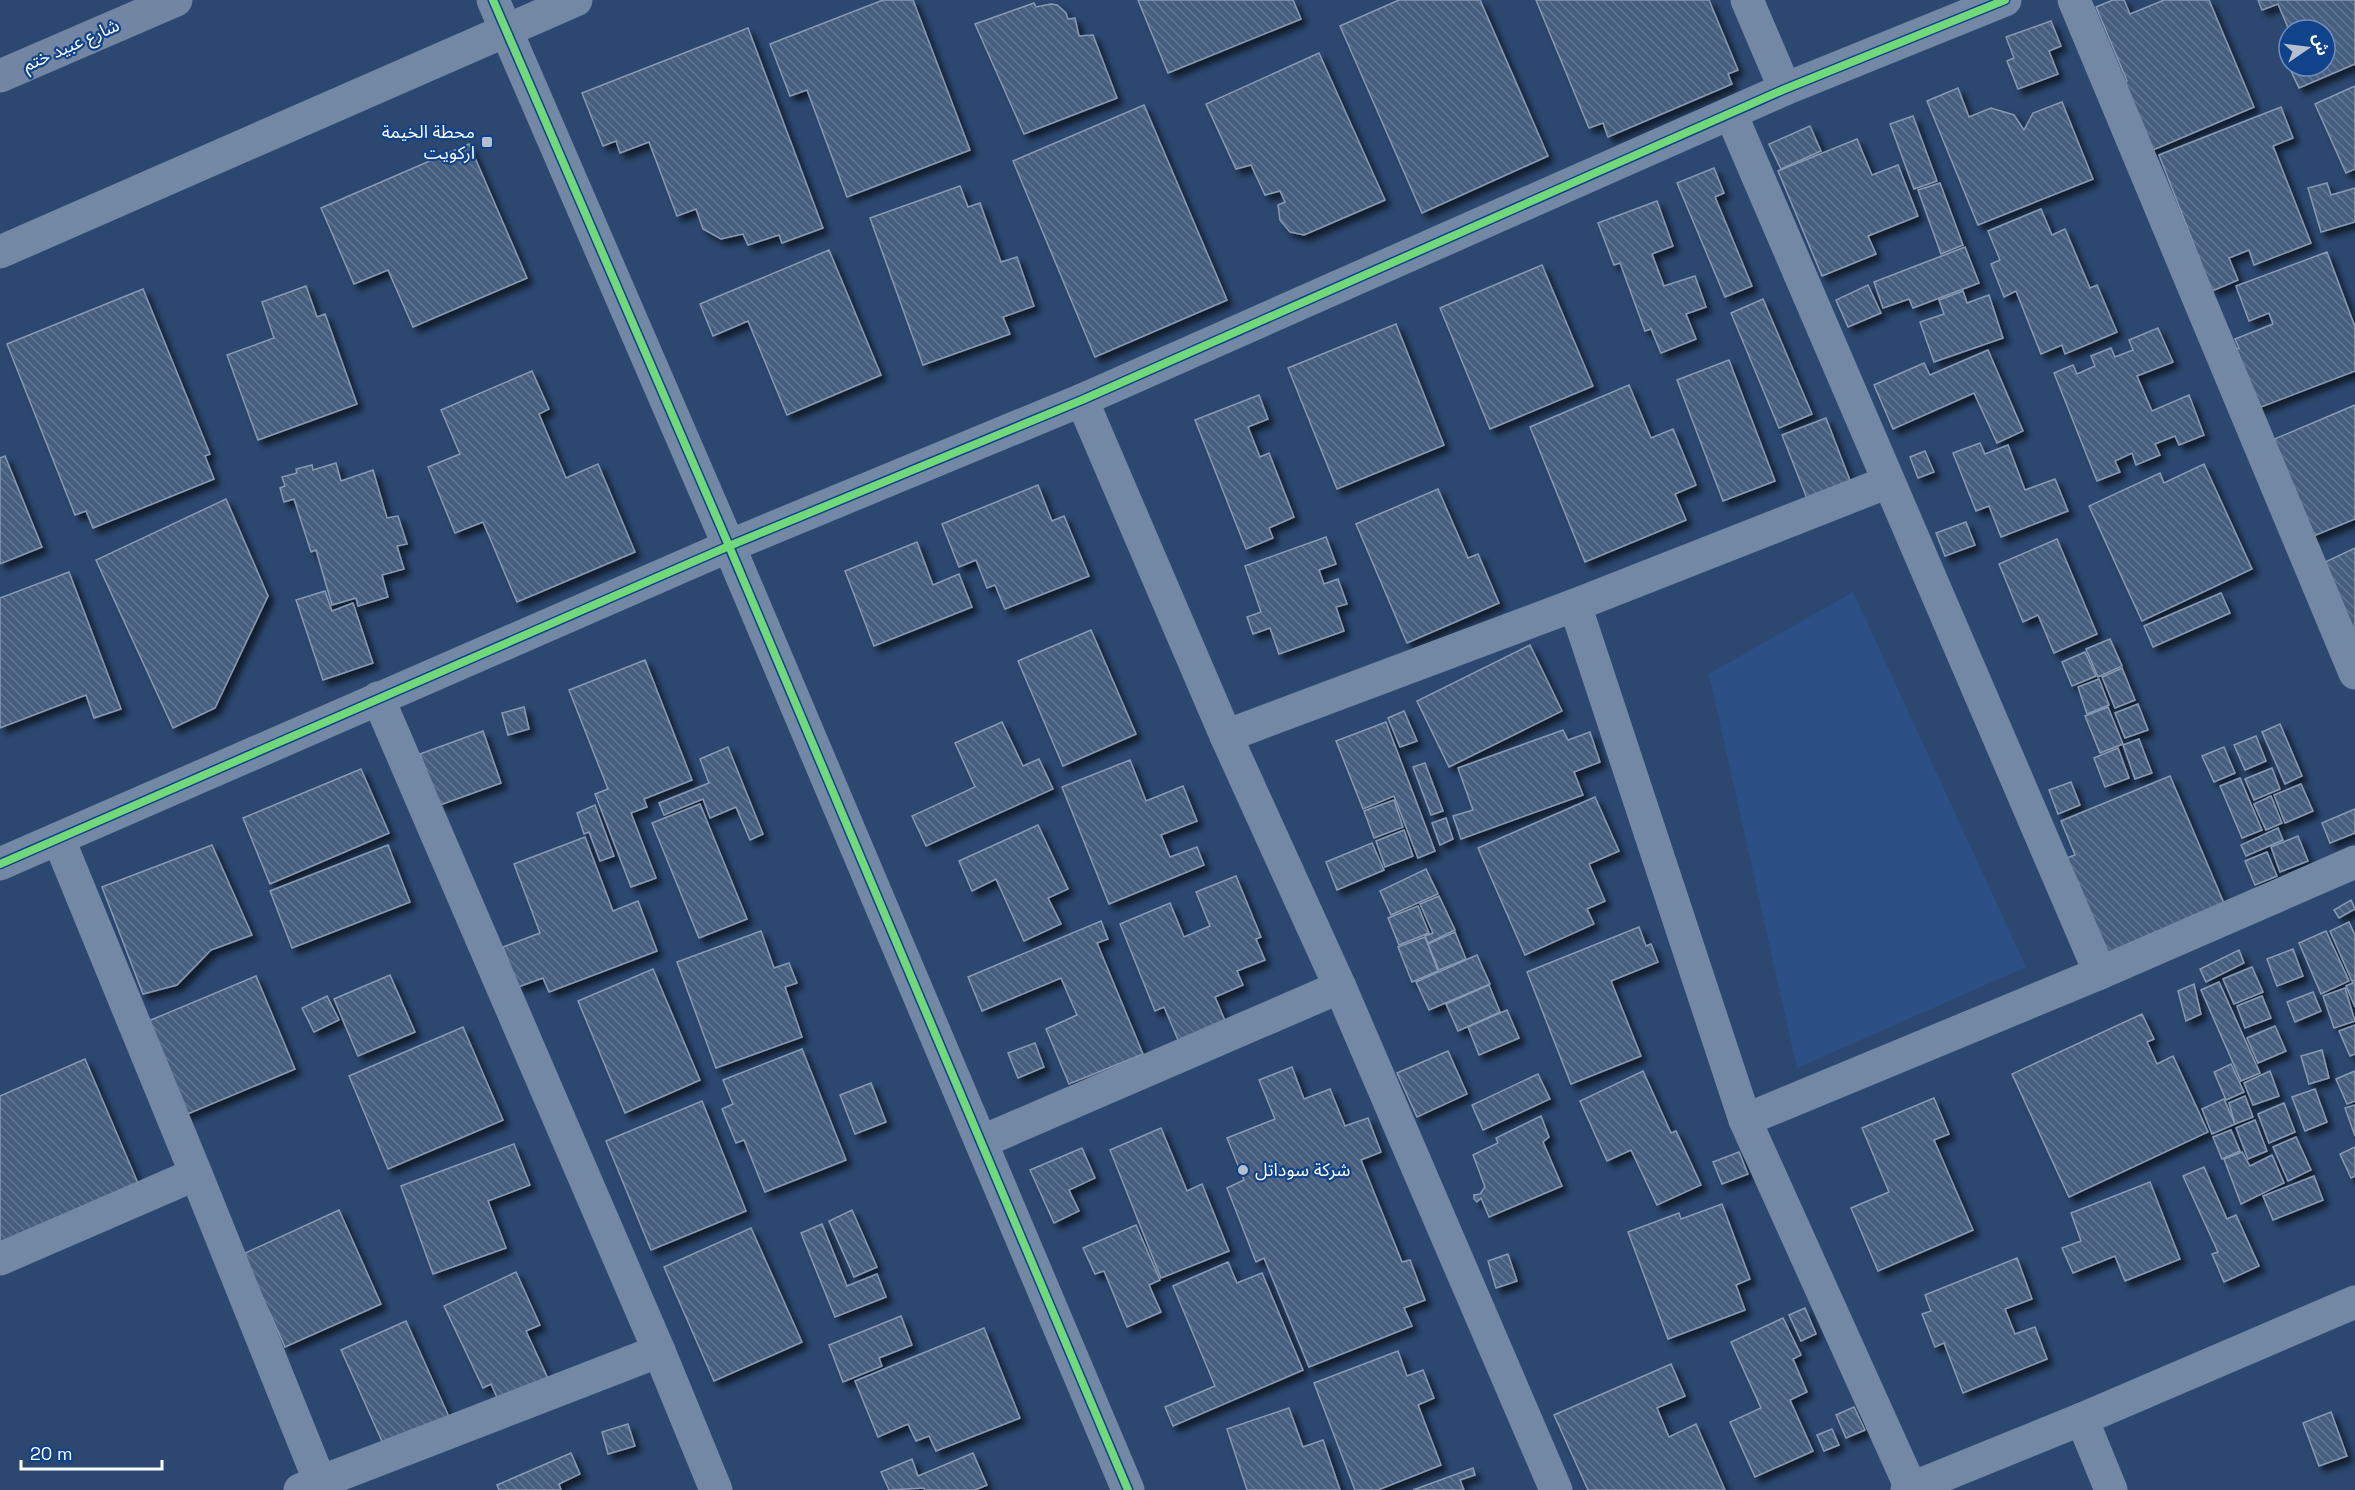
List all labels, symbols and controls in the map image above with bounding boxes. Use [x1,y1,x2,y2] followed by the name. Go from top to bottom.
[19,13,124,79] street label: شارع عبيد ختم
[2277,18,2337,78] north arrow
[2308,31,2334,58] text: ش
[382,120,475,164] place label: محطة الخيمة اركويت
[480,135,494,149] marker: محطة الخيمة اركويت
[1255,1158,1350,1181] place label: شركة سوداتل
[1236,1163,1250,1177] marker: شركة سوداتل
[21,1433,162,1471] scale bar
[30,1442,73,1465] text: 20 m

